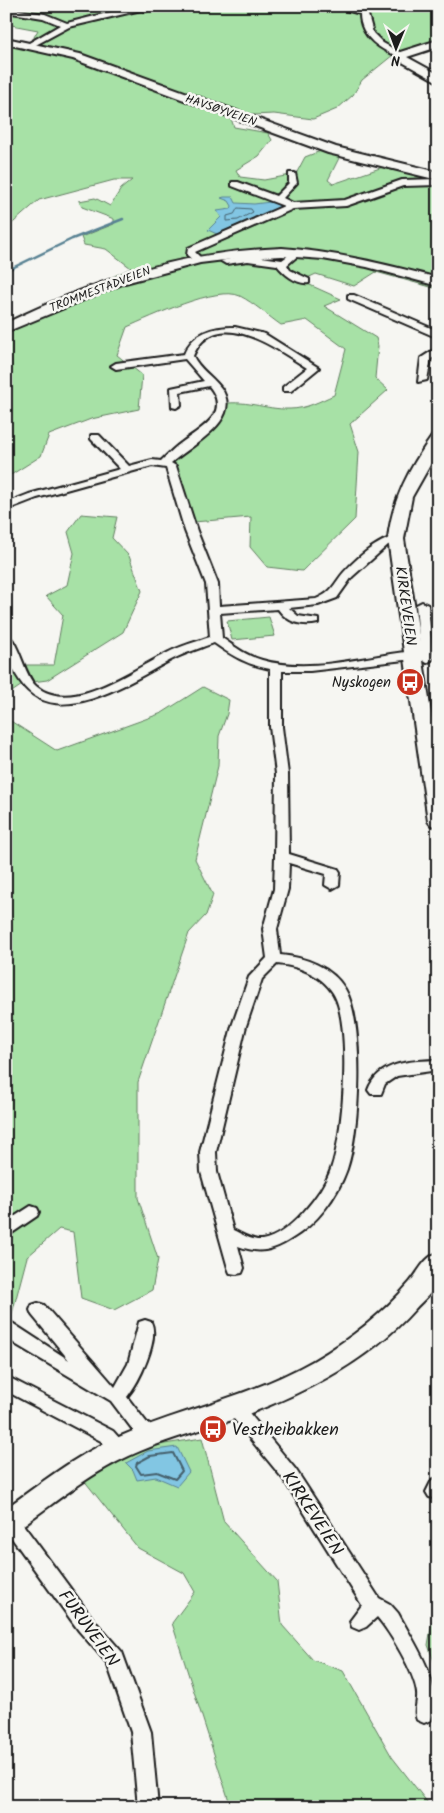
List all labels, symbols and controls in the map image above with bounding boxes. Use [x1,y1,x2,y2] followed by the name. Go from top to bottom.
[372,22,422,72] north arrow
[391,49,400,71] text: N
[182,89,259,132] street label: HAVSØYVEIEN
[47,261,153,317] street label: TROMMESTADVEIEN
[388,565,422,648] street label: KIRKEVEIEN
[395,667,425,697] bus stop icon: Nyskogen
[332,671,391,695] place label: Nyskogen
[198,1414,228,1444] bus stop icon: Vestheibakken
[232,1416,339,1445] place label: Vestheibakken
[273,1466,350,1562] street label: KIRKEVEIEN
[50,1584,126,1674] street label: FURUVEIEN

